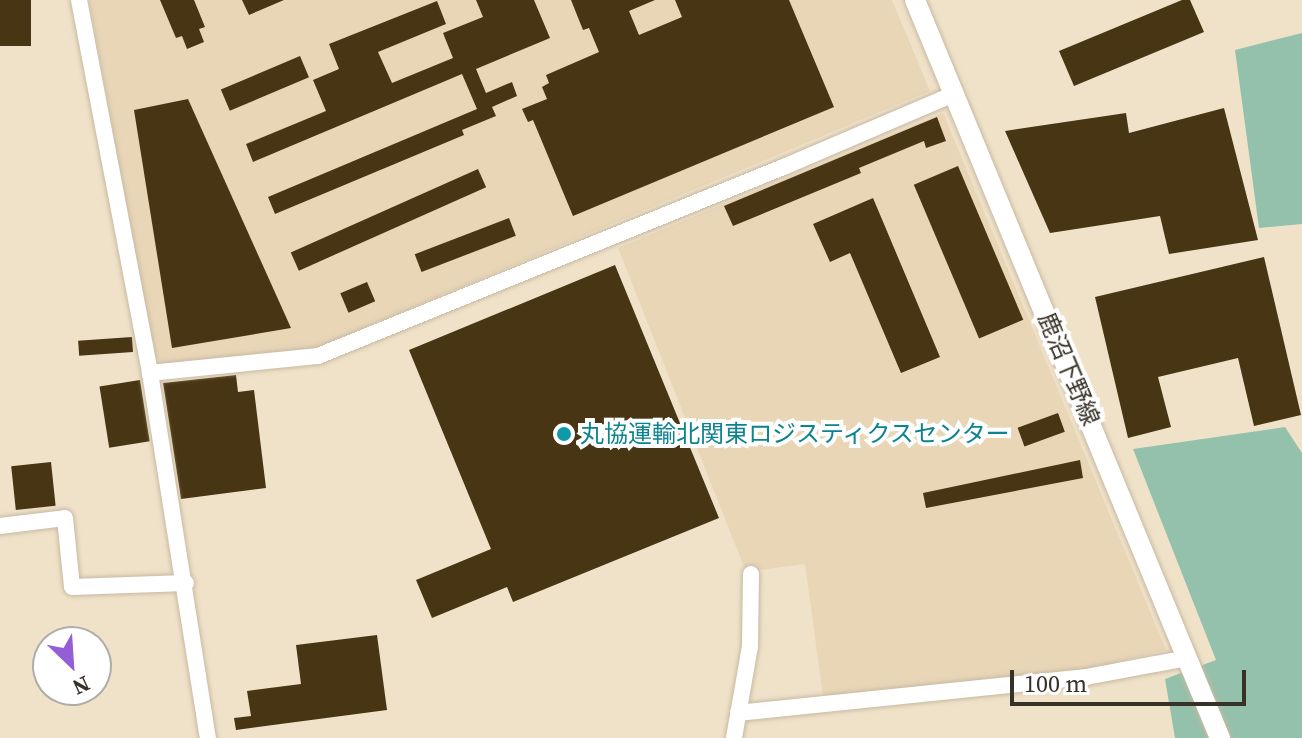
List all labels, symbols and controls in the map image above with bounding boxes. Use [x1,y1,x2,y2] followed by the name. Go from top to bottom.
[1032,308,1106,430] street label: 鹿沼下野線
[580,420,1012,448] place label: 丸協運輸北関東ロジスティクスセンター
[555,425,573,443] marker: 丸協運輸北関東ロジスティクスセンター
[32,626,112,706] north arrow
[1014,654,1250,704] scale bar
[1024,667,1087,700] text: 100 m
[68,669,95,703] text: N

